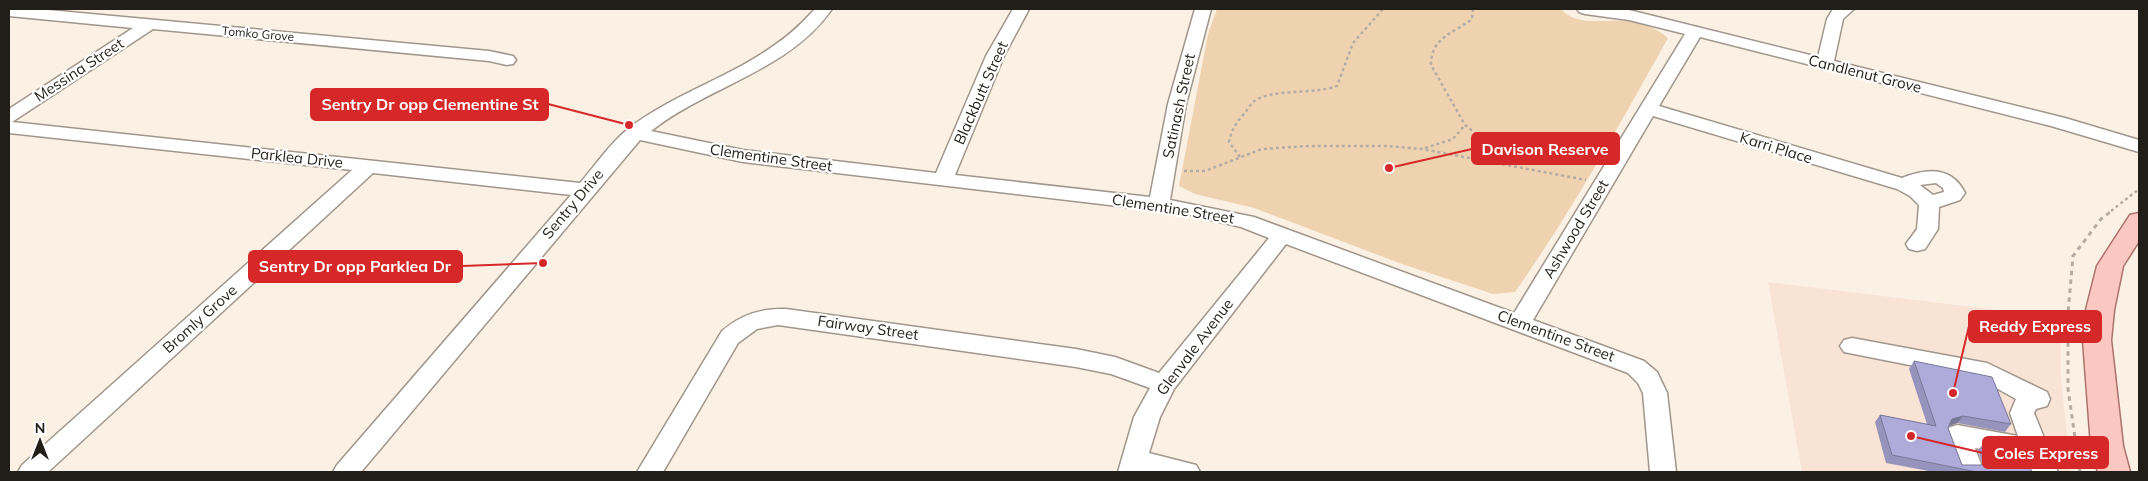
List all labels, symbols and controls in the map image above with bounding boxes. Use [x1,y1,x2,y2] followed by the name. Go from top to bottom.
[221,23,295,44] street label: Tomko Grove
[30,34,127,106] street label: Messina Street
[949,38,1012,147] street label: Blackbutt Street
[1807,50,1924,97] street label: Candlenut Grove
[1158,52,1199,160] street label: Satinash Street
[311,89,548,120] callout: Sentry Dr opp Clementine St
[321,94,539,114] text: Sentry Dr opp Clementine St
[1738,128,1815,168] street label: Karri Place
[1472,133,1619,164] callout: Davison Reserve
[1481,139,1609,159] text: Davison Reserve
[709,140,833,175] street label: Clementine Street
[250,143,344,172] street label: Parklea Drive
[538,165,607,243] street label: Sentry Drive
[1539,176,1612,281] street label: Ashwood Street
[1111,189,1235,228] street label: Clementine Street
[249,251,462,282] callout: Sentry Dr opp Parklea Dr
[259,256,452,276] text: Sentry Dr opp Parklea Dr
[159,280,241,357] street label: Bromly Grove
[1152,295,1237,399] street label: Glenvale Avenue
[1495,306,1617,366] street label: Clementine Street
[816,311,920,344] street label: Fairway Street
[1969,311,2101,342] callout: Reddy Express
[1979,316,2091,336] text: Reddy Express
[15,416,65,466] north arrow
[35,419,45,437] text: N
[1983,437,2108,468] callout: Coles Express
[1994,443,2098,463] text: Coles Express

